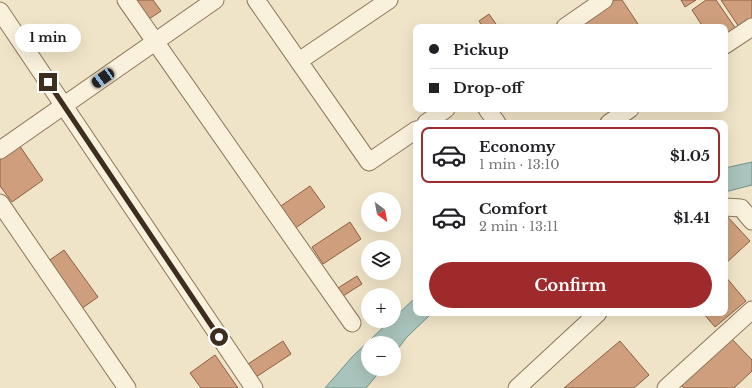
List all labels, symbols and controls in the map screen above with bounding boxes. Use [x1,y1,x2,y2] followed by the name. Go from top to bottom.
[15,24,81,52] callout: 1 min
[29,29,67,46] text: 1 min
[453,40,509,59] text: Pickup
[90,66,116,90] car
[39,73,57,91] route end
[453,78,523,97] text: Drop-off
[431,137,467,173] icon: car
[479,137,556,156] text: Economy
[670,146,710,165] text: $1.05
[479,156,560,173] text: 1 min · 13:10
[361,192,401,232] north arrow
[361,192,401,376] map controls
[431,199,467,235] icon: car
[479,199,547,218] text: Comfort
[673,208,710,227] text: $1.41
[479,218,558,235] text: 2 min · 13:11
[361,240,401,280] button: layers
[429,262,712,308] button: Confirm
[361,288,401,328] button: +
[210,328,228,346] route start
[361,336,401,376] button: −

